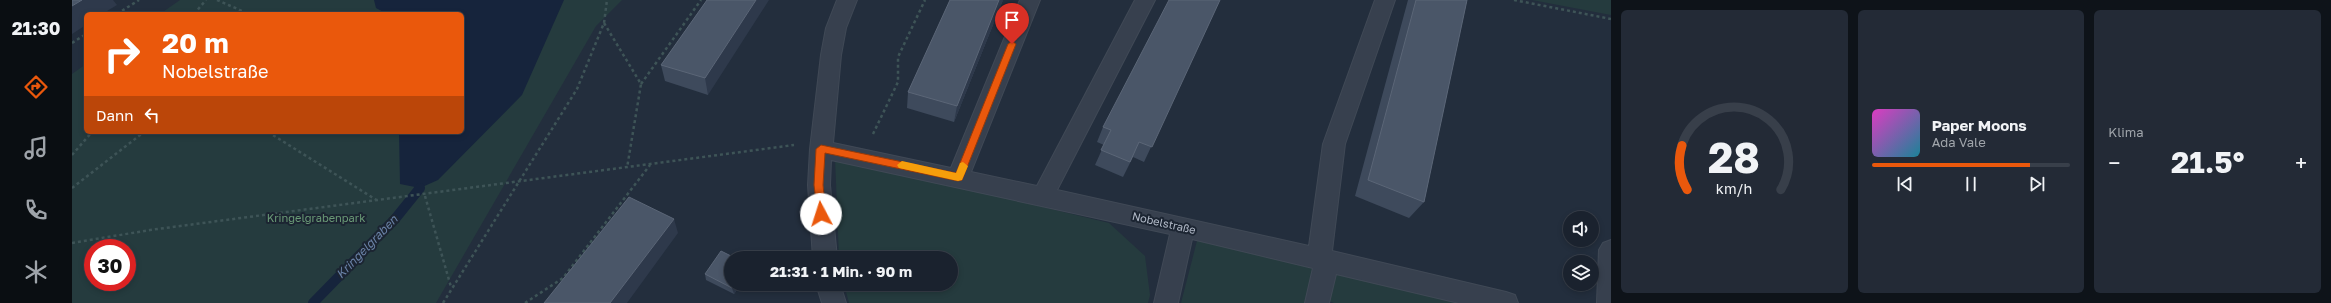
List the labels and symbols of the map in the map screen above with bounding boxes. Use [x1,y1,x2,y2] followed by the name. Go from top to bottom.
[995,3,1029,44] pin
[800,193,842,235] position arrow
[1131,209,1197,236] street label: Nobelstraße
[267,211,365,224] park label: Kringelgrabenpark
[333,211,401,281] water label: Kringelgraben
[84,239,136,291] speed limit sign: 30

